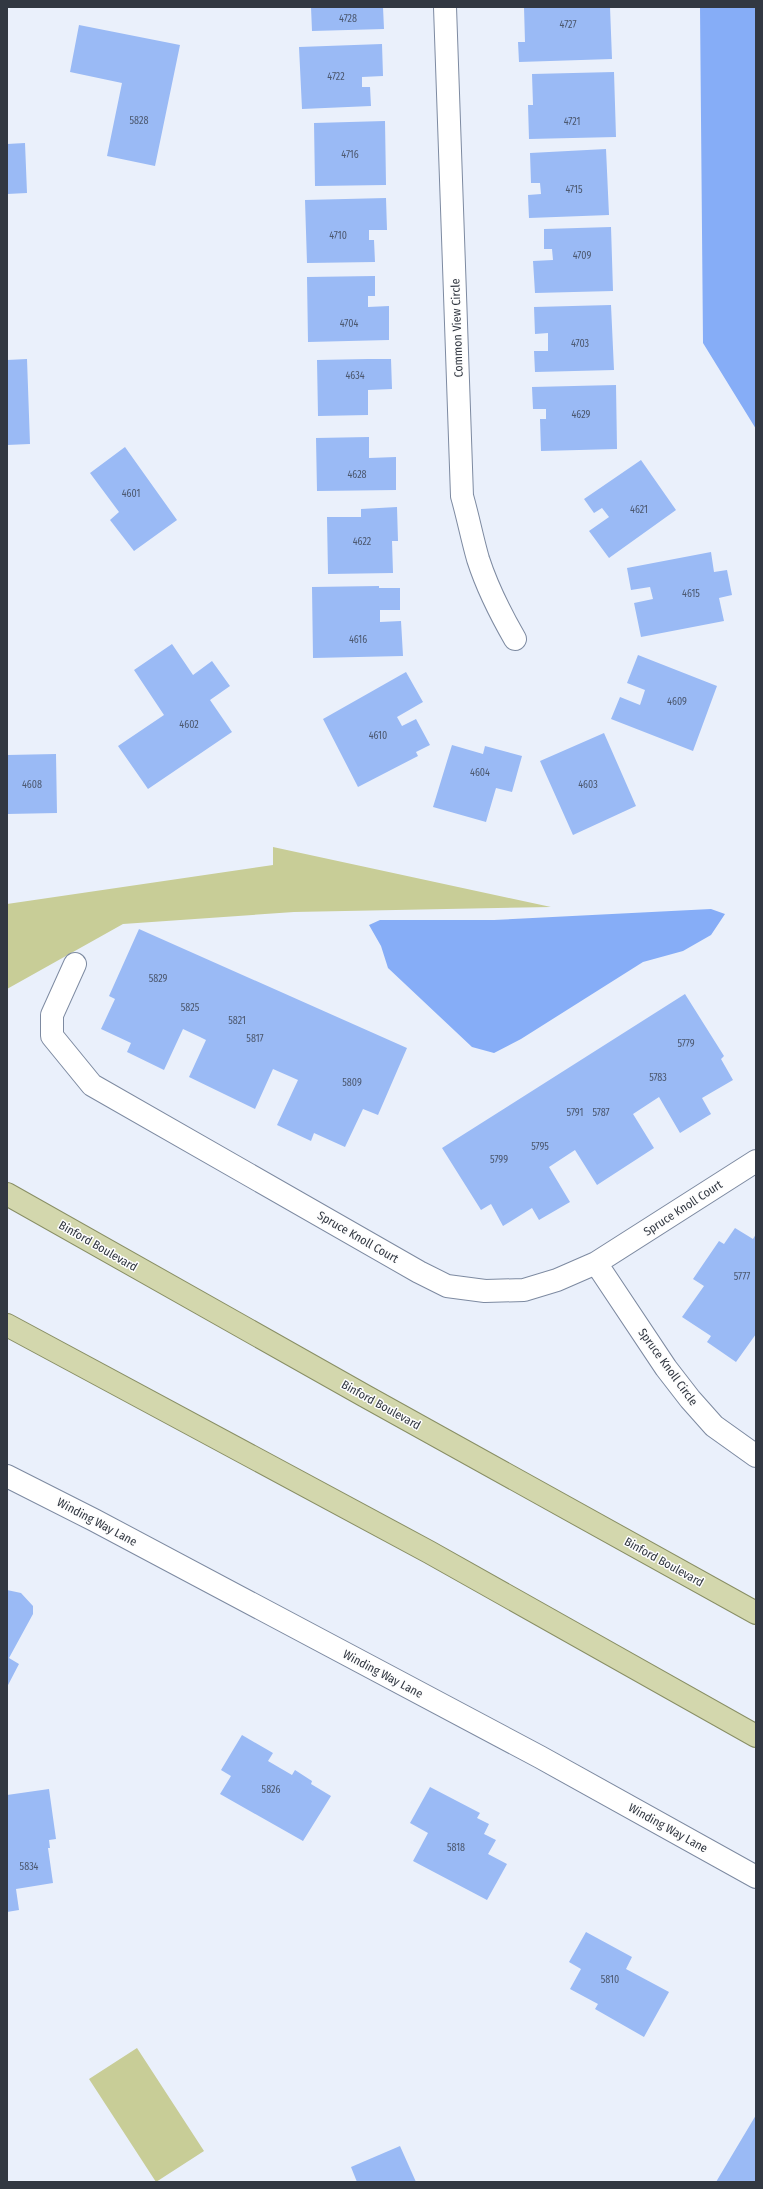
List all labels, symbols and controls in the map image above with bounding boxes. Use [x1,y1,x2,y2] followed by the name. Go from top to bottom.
[339,13,357,25] house number: 4728
[560,19,576,31] house number: 4727
[327,71,345,83] house number: 4722
[130,115,148,127] house number: 5828
[564,116,580,128] house number: 4721
[341,149,359,161] house number: 4716
[565,184,583,196] house number: 4715
[329,230,347,242] house number: 4710
[573,250,591,262] house number: 4709
[448,278,466,378] street label: Common View Circle
[340,318,358,330] house number: 4704
[571,338,590,350] house number: 4703
[345,370,365,382] house number: 4634
[572,409,591,421] house number: 4629
[347,469,367,481] house number: 4628
[122,488,140,500] house number: 4601
[630,504,648,516] house number: 4621
[353,536,372,548] house number: 4622
[682,588,700,600] house number: 4615
[349,634,367,646] house number: 4616
[667,696,687,708] house number: 4609
[179,719,199,731] house number: 4602
[369,730,387,742] house number: 4610
[470,767,490,779] house number: 4604
[22,779,42,791] house number: 4608
[578,779,598,791] house number: 4603
[149,973,167,985] house number: 5829
[181,1002,200,1014] house number: 5825
[228,1015,246,1027] house number: 5821
[246,1033,264,1045] house number: 5817
[677,1038,695,1050] house number: 5779
[649,1072,667,1084] house number: 5783
[342,1077,362,1089] house number: 5809
[567,1107,583,1119] house number: 5791
[592,1107,610,1119] house number: 5787
[531,1141,549,1153] house number: 5795
[490,1154,508,1166] house number: 5799
[641,1177,725,1239] street label: Spruce Knoll Court
[315,1208,401,1266] street label: Spruce Knoll Court
[56,1218,140,1274] street label: Binford Boulevard
[734,1271,750,1283] house number: 5777
[635,1326,701,1408] street label: Spruce Knoll Circle
[339,1377,423,1433] street label: Binford Boulevard
[55,1495,139,1549] street label: Winding Way Lane
[622,1534,706,1590] street label: Binford Boulevard
[341,1647,425,1701] street label: Winding Way Lane
[262,1784,280,1796] house number: 5826
[626,1800,710,1856] street label: Winding Way Lane
[447,1842,465,1854] house number: 5818
[20,1861,39,1873] house number: 5834
[601,1974,619,1986] house number: 5810

